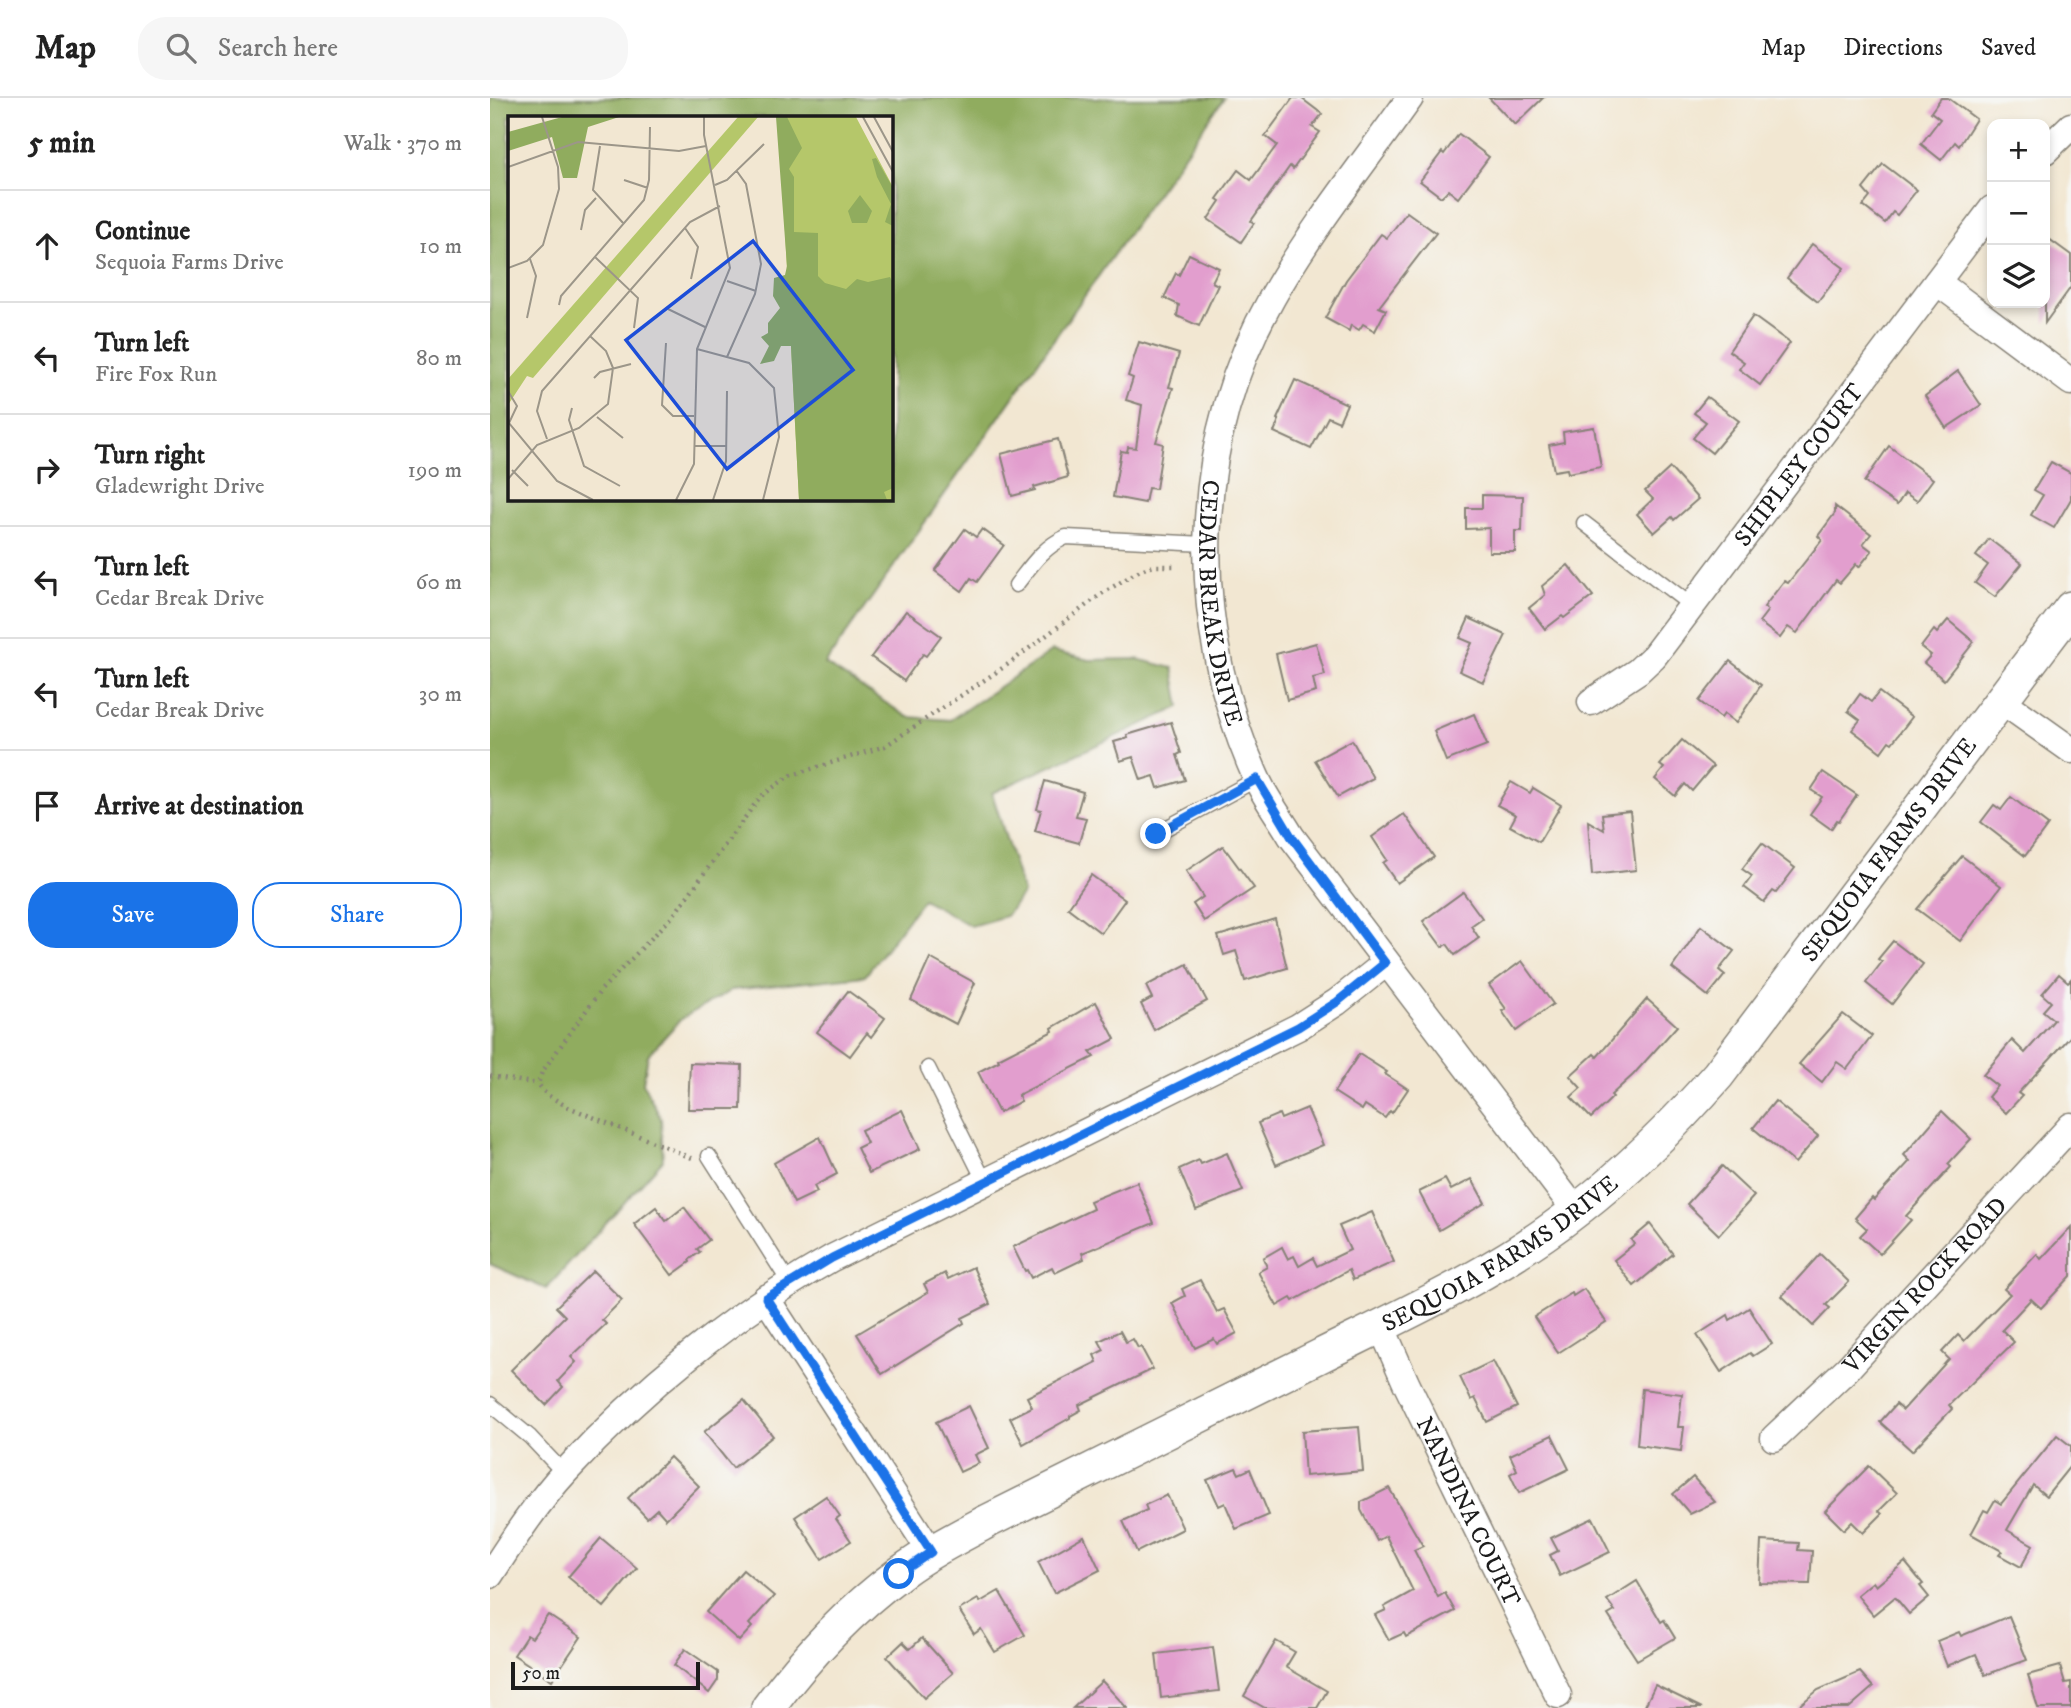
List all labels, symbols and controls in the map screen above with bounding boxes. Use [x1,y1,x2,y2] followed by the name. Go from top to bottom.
[138,17,628,80] search box
[35,28,96,69] text: Map
[162,29,200,67] icon: search
[218,32,338,65] text: Search here
[1761,33,1806,63] text: Map
[1844,33,1943,63] text: Directions
[1981,33,2036,63] text: Saved
[508,116,892,500] inset map
[1987,119,2050,308] map controls
[1987,119,2050,182] button: +
[28,125,95,162] text: 5 min
[344,129,462,158] text: Walk · 370 m
[1987,182,2050,245] button: −
[95,215,190,248] text: Continue
[28,227,66,265] icon: ahead
[419,232,462,261] text: 10 m
[1987,245,2050,308] button: layers
[95,248,284,277] text: Sequoia Farms Drive
[95,327,189,360] text: Turn left
[28,339,66,377] icon: left
[416,344,462,373] text: 80 m
[95,360,217,389] text: Fire Fox Run
[1728,378,1871,553] street label: SHIPLEY COURT
[95,439,205,472] text: Turn right
[28,451,66,489] icon: right
[408,456,462,485] text: 190 m
[95,472,265,501] text: Gladewright Drive
[1191,478,1249,730] street label: CEDAR BREAK DRIVE
[95,551,189,584] text: Turn left
[28,563,66,601] icon: left
[415,568,462,597] text: 60 m
[95,584,264,613] text: Cedar Break Drive
[95,663,189,696] text: Turn left
[28,675,66,713] icon: left
[419,680,462,709] text: 30 m
[95,696,264,725] text: Cedar Break Drive
[1795,732,1984,968] street label: SEQUOIA FARMS DRIVE
[28,787,66,825] icon: arrive
[95,790,304,823] text: Arrive at destination
[1140,818,1171,849] route end
[28,882,238,948] button: Save
[252,882,462,948] button: Share
[1377,1169,1625,1339] street label: SEQUOIA FARMS DRIVE
[1836,1191,2014,1381] street label: VIRGIN ROCK ROAD
[1409,1412,1526,1611] street label: NANDINA COURT
[883,1558,914,1589] route start
[511,1659,700,1691] scale bar
[522,1662,560,1685] text: 50 m

